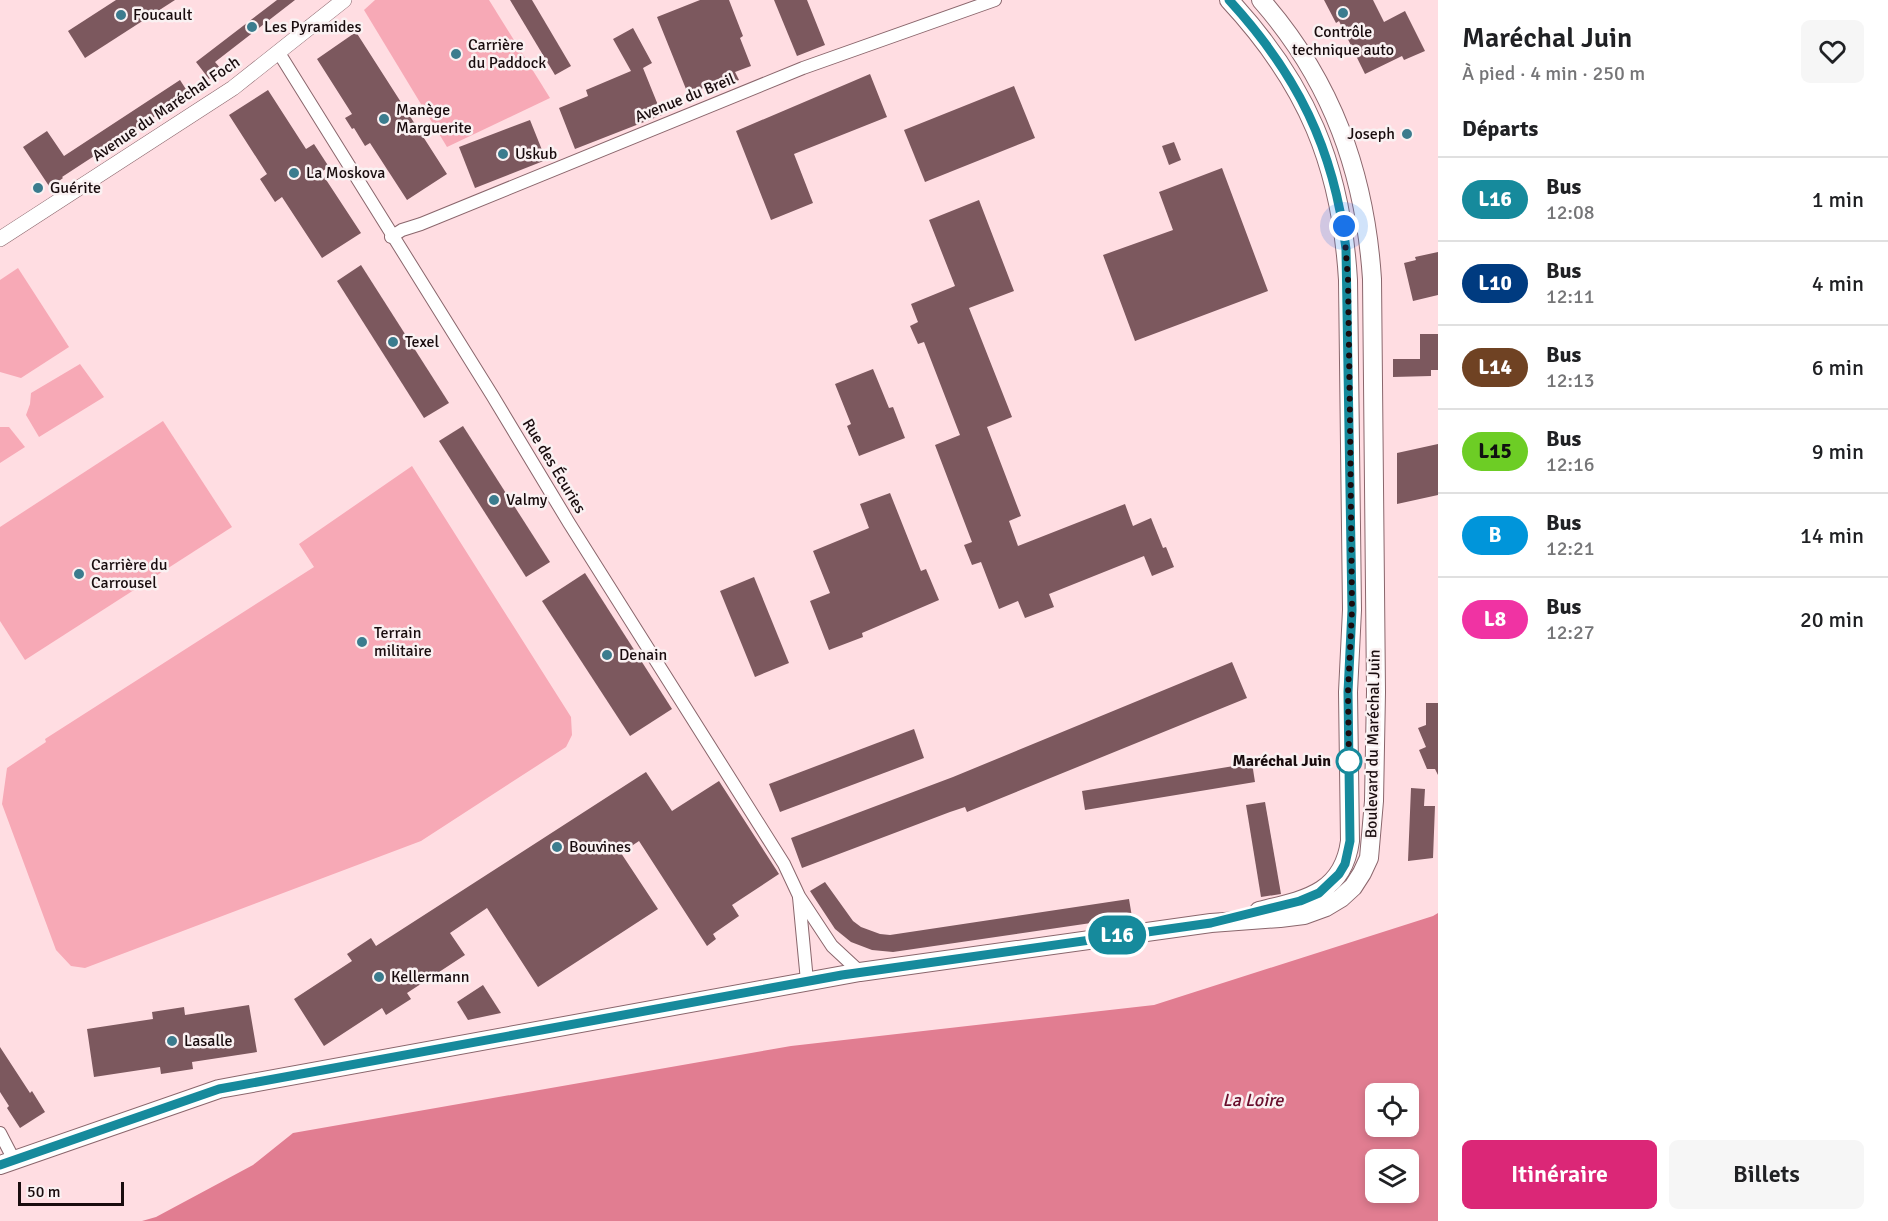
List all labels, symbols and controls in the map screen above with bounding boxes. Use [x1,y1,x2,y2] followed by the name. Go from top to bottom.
[133,5,193,25] place label: Foucault
[1336,6,1350,20] marker: Contrôle technique auto
[114,8,128,22] marker: Foucault
[264,17,362,37] place label: Les Pyramides
[245,20,259,34] marker: Les Pyramides
[1801,20,1864,83] button: heart
[1462,21,1632,55] text: Maréchal Juin
[1292,22,1394,60] place label: Contrôle technique auto
[468,35,546,73] place label: Carrière du Paddock
[449,47,463,61] marker: Carrière du Paddock
[88,52,244,166] street label: Avenue du Maréchal Foch
[1462,61,1645,86] text: À pied · 4 min · 250 m
[632,69,738,127] street label: Avenue du Breil
[396,100,472,138] place label: Manège Marguerite
[377,112,391,126] marker: Manège Marguerite
[1462,115,1538,142] text: Départs
[1347,124,1395,144] place label: Joseph
[1400,127,1414,141] marker: Joseph
[515,144,557,164] place label: Uskub
[496,147,510,161] marker: Uskub
[306,163,385,183] place label: La Moskova
[287,166,301,180] marker: La Moskova
[1546,173,1581,200] text: Bus
[50,178,101,198] place label: Guérite
[31,181,45,195] marker: Guérite
[1478,186,1512,212] text: L16
[1812,186,1864,213] text: 1 min
[1546,200,1595,225] text: 12:08
[1329,211,1359,241] your location
[1546,257,1581,284] text: Bus
[1478,270,1512,296] text: L10
[1812,270,1864,297] text: 4 min
[1546,284,1595,309] text: 12:11
[405,332,440,352] place label: Texel
[386,335,400,349] marker: Texel
[1546,341,1581,368] text: Bus
[1478,354,1512,380] text: L14
[1812,354,1864,381] text: 6 min
[1546,368,1595,393] text: 12:13
[518,415,590,517] street label: Rue des Écuries
[1546,425,1581,452] text: Bus
[1478,438,1512,464] text: L15
[1812,438,1864,465] text: 9 min
[1546,452,1595,477] text: 12:16
[506,490,548,510] place label: Valmy
[487,493,501,507] marker: Valmy
[1546,509,1581,536] text: Bus
[1489,522,1501,548] text: B
[1800,522,1864,549] text: 14 min
[1546,536,1595,561] text: 12:21
[91,555,167,593] place label: Carrière du Carrousel
[72,567,86,581] marker: Carrière du Carrousel
[1546,593,1581,620] text: Bus
[1484,606,1506,632] text: L8
[1800,606,1864,633] text: 20 min
[1546,620,1595,645] text: 12:27
[374,623,432,661] place label: Terrain militaire
[355,635,369,649] marker: Terrain militaire
[619,645,667,665] place label: Denain
[600,648,614,662] marker: Denain
[1361,649,1385,839] street label: Boulevard du Maréchal Juin
[1336,748,1362,774] marker: Maréchal Juin
[1233,751,1331,771] place label: Maréchal Juin
[569,837,631,857] place label: Bouvines
[550,840,564,854] marker: Bouvines
[1082,916,1152,954] line badge: L16
[1100,922,1134,948] text: L16
[391,967,470,987] place label: Kellermann
[372,970,386,984] marker: Kellermann
[184,1031,233,1051] place label: Lasalle
[165,1034,179,1048] marker: Lasalle
[1365,1083,1419,1203] map controls
[1365,1083,1419,1137] button: locate
[1223,1089,1284,1111] water label: La Loire
[1462,1140,1657,1209] button: Itinéraire
[1669,1140,1864,1209] button: Billets
[1365,1149,1419,1203] button: layers
[18,1179,124,1206] scale bar
[27,1182,61,1202] text: 50 m

